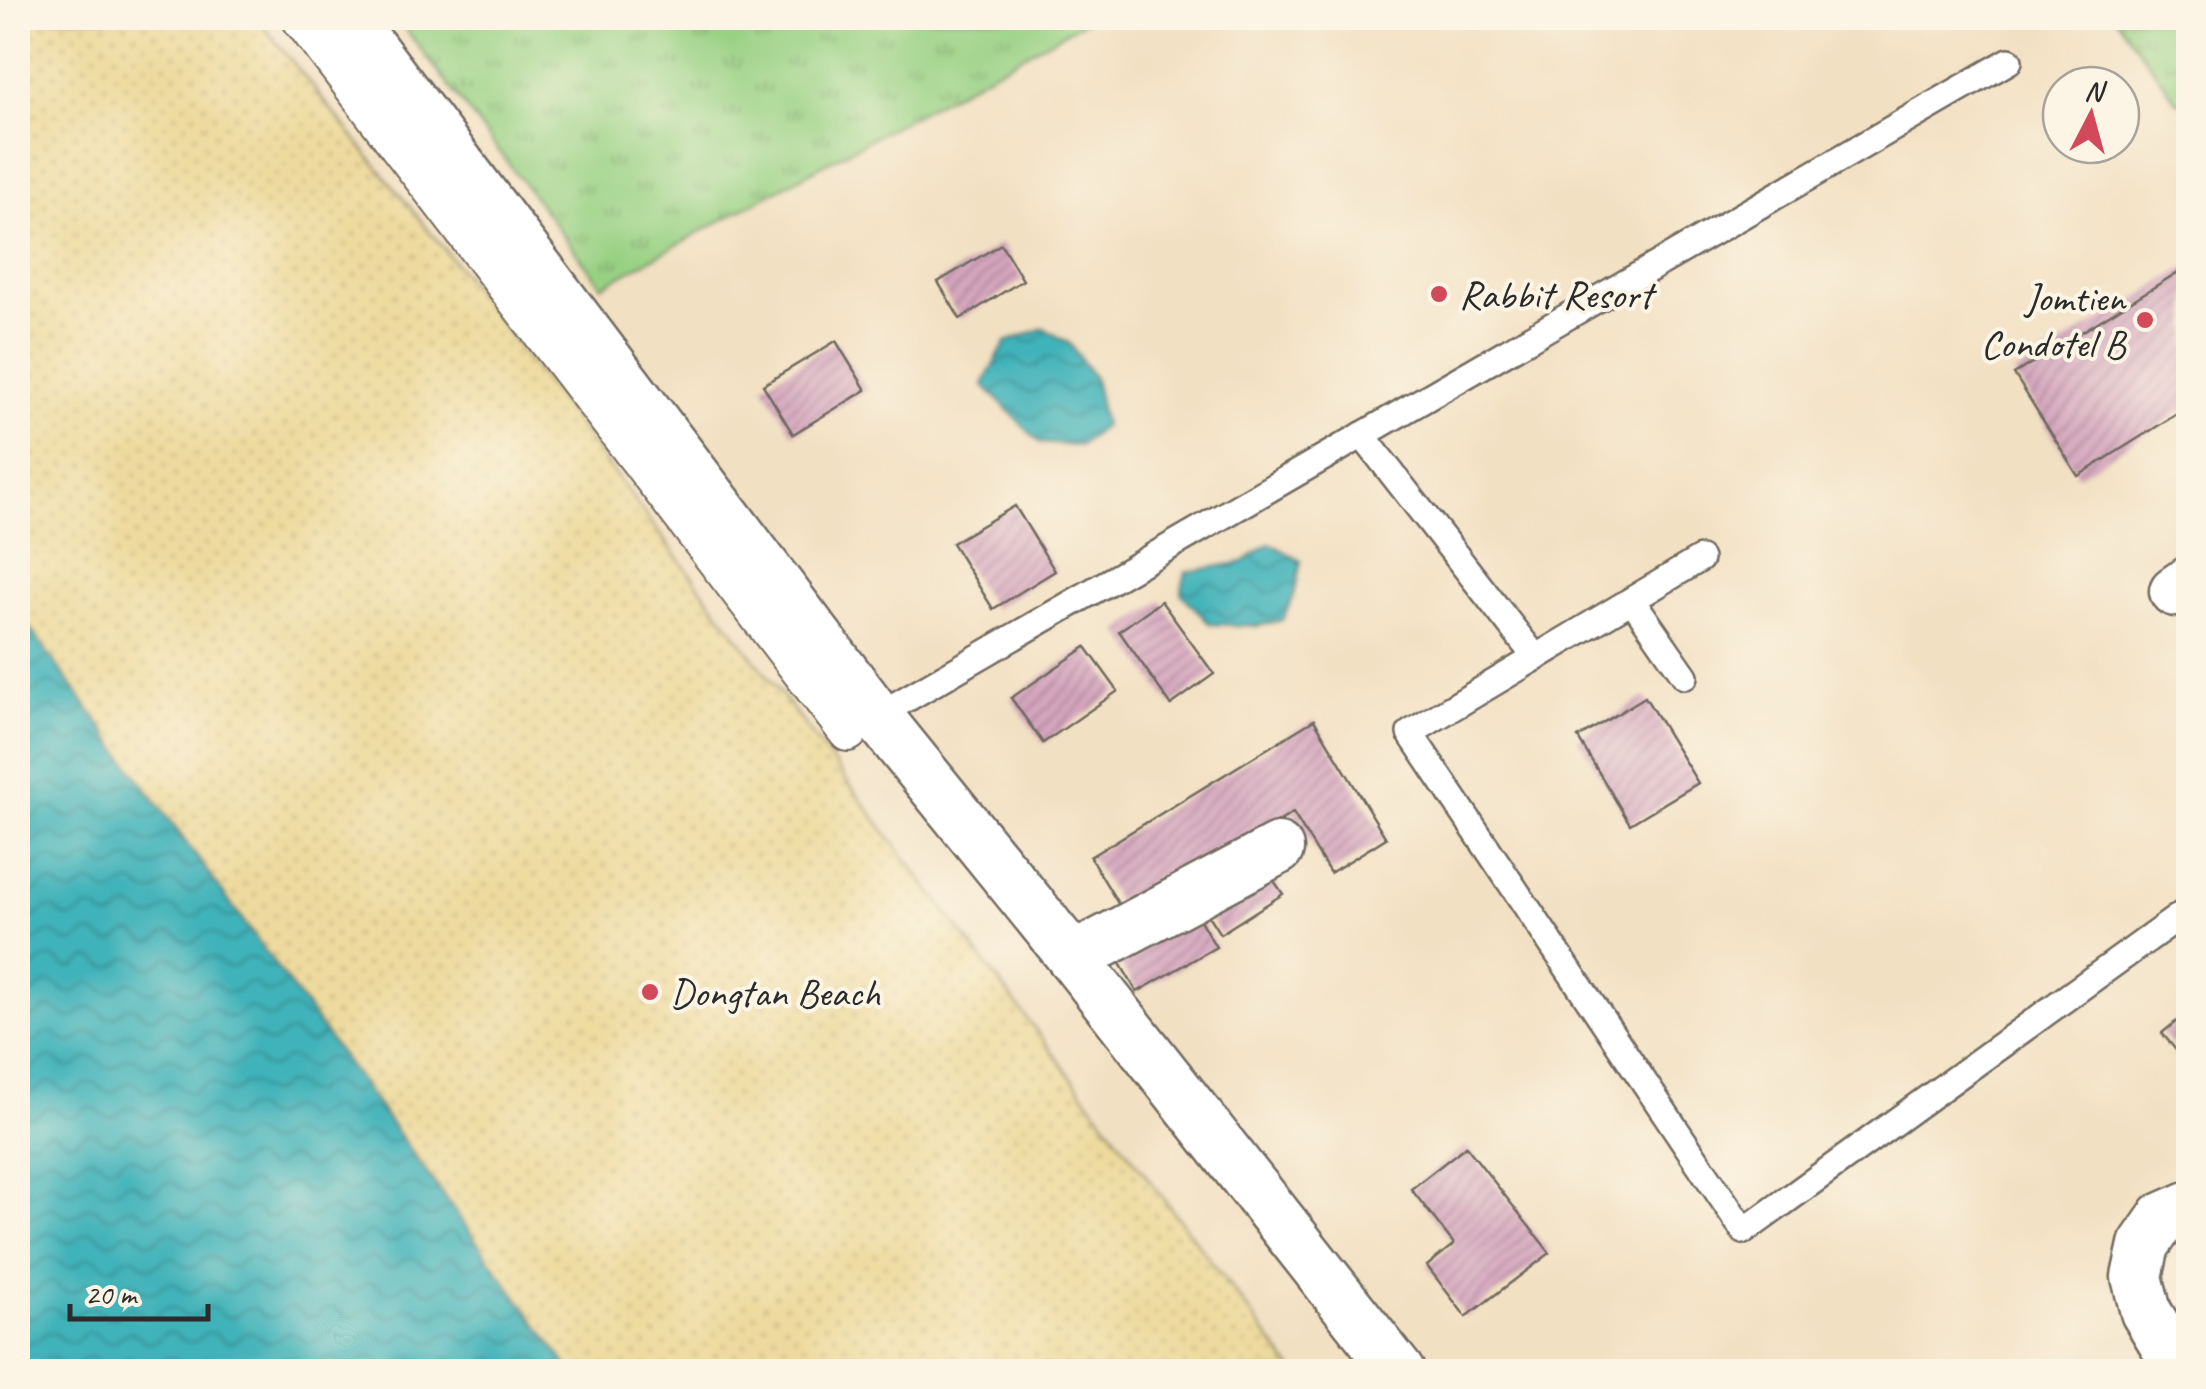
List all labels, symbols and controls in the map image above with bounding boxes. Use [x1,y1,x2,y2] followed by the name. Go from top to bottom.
[2041,65,2141,165] north arrow
[2083,72,2109,109] text: N
[1459,270,1658,320] place label: Rabbit Resort
[1981,273,2127,369] place label: Jomtien Condotel B
[1428,283,1450,305] marker: Rabbit Resort
[2134,309,2156,331] marker: Jomtien Condotel B
[670,968,881,1018] place label: Dongtan Beach
[639,981,661,1003] marker: Dongtan Beach
[70,1259,208,1321] scale bar
[85,1275,138,1313] text: 20 m

